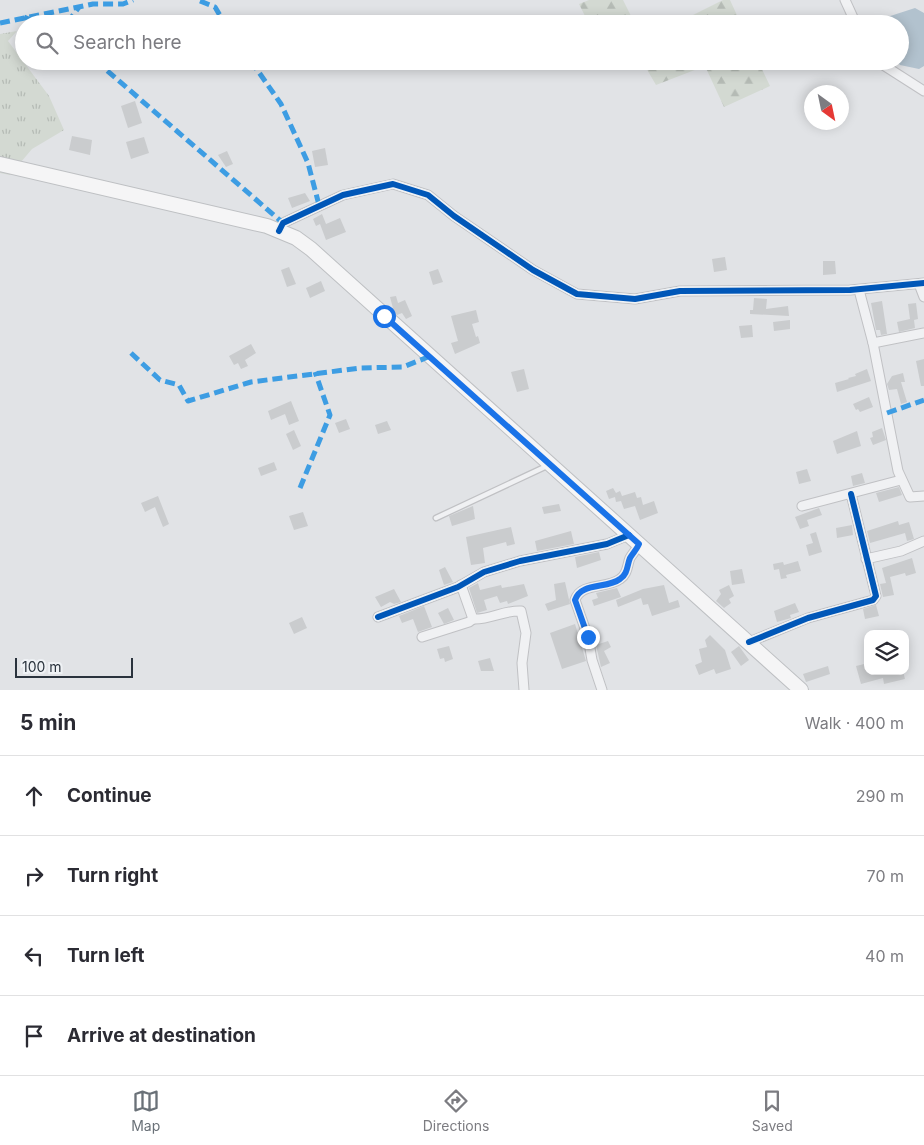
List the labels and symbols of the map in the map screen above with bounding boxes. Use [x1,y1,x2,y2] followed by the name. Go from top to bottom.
[804,85,849,130] north arrow
[373,305,396,328] route start
[577,626,600,649] route end
[15,655,132,678] scale bar

